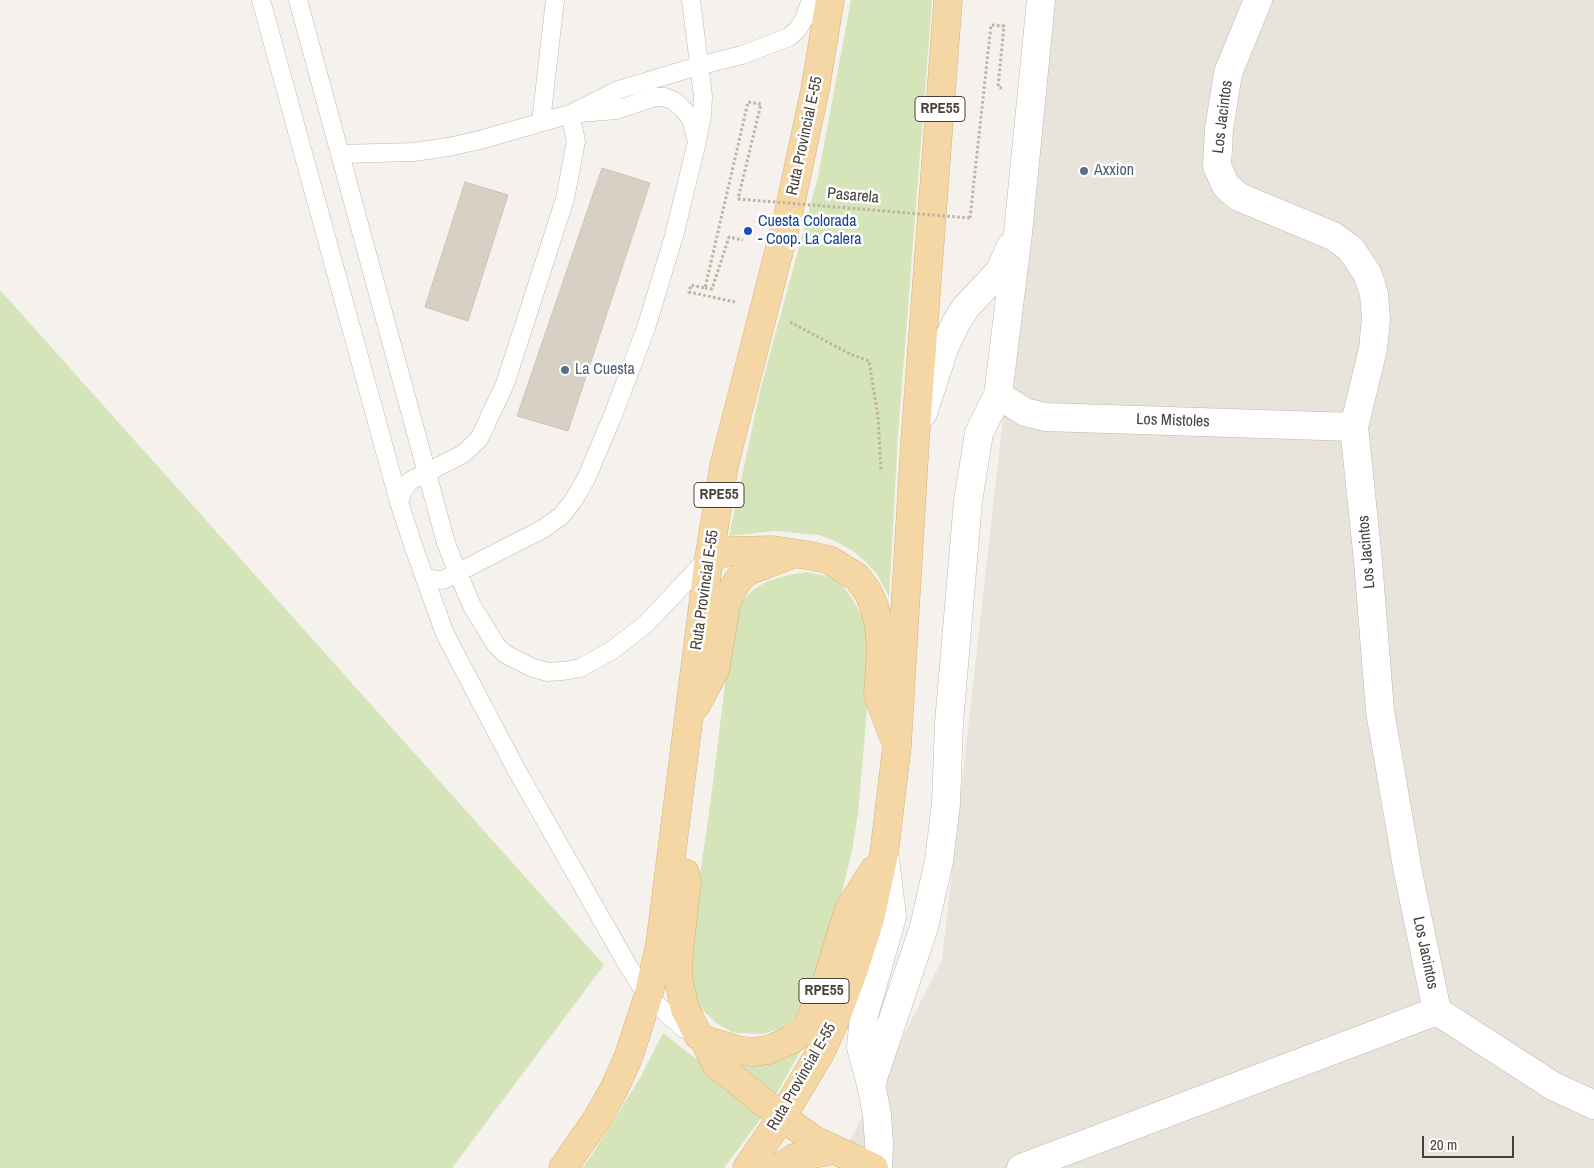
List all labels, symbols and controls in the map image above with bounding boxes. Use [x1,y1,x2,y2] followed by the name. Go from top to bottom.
[783,75,827,197] street label: Ruta Provincial E-55
[1209,79,1237,155] street label: Los Jacintos
[915,96,965,122] road number: RPE55
[1094,161,1134,181] place label: Axxion
[1078,165,1090,177] marker: Axxion
[826,184,880,208] street label: Pasarela
[758,212,862,250] place label: Cuesta Colorada - Coop. La Calera
[742,225,754,237] marker: Cuesta Colorada - Coop. La Calera
[575,360,635,380] place label: La Cuesta
[559,364,571,376] marker: La Cuesta
[1136,410,1210,432] street label: Los Mistoles
[694,482,744,508] road number: RPE55
[1354,514,1380,590] street label: Los Jacintos
[687,529,723,651] street label: Ruta Provincial E-55
[1408,915,1442,991] street label: Los Jacintos
[799,978,849,1004] road number: RPE55
[763,1020,841,1134] street label: Ruta Provincial E-55
[1424,1126,1516,1158] scale bar
[1430,1134,1457,1155] text: 20 m

